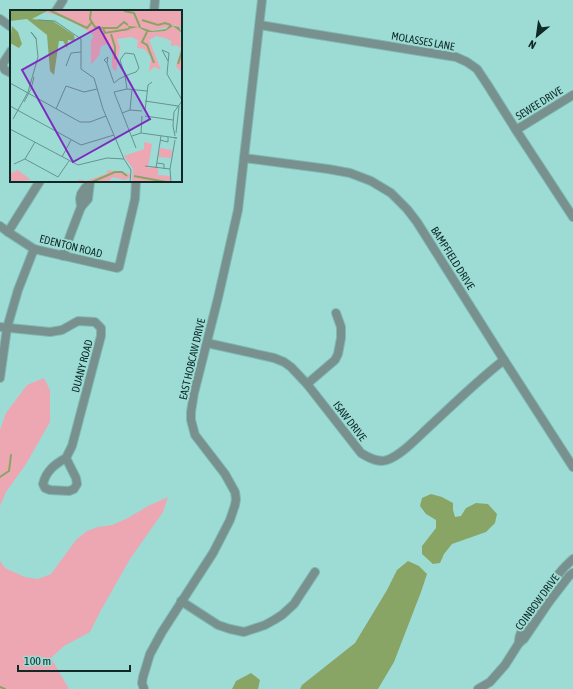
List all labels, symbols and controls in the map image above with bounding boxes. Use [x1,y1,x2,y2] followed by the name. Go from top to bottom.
[10,10,182,182] inset map
[517,16,557,56] north arrow
[390,30,456,53] street label: MOLASSES LANE
[526,38,538,52] text: N
[513,84,565,122] street label: SEWEE DRIVE
[429,224,477,292] street label: BAMPFIELD DRIVE
[38,232,104,260] street label: EDENTON ROAD
[177,317,207,401] street label: EAST HOBCAW DRIVE
[69,338,95,394] street label: DUANY ROAD
[331,399,369,443] street label: ISAW DRIVE
[513,572,561,632] street label: COINBOW DRIVE
[18,647,130,673] scale bar
[24,654,51,668] text: 100 m

